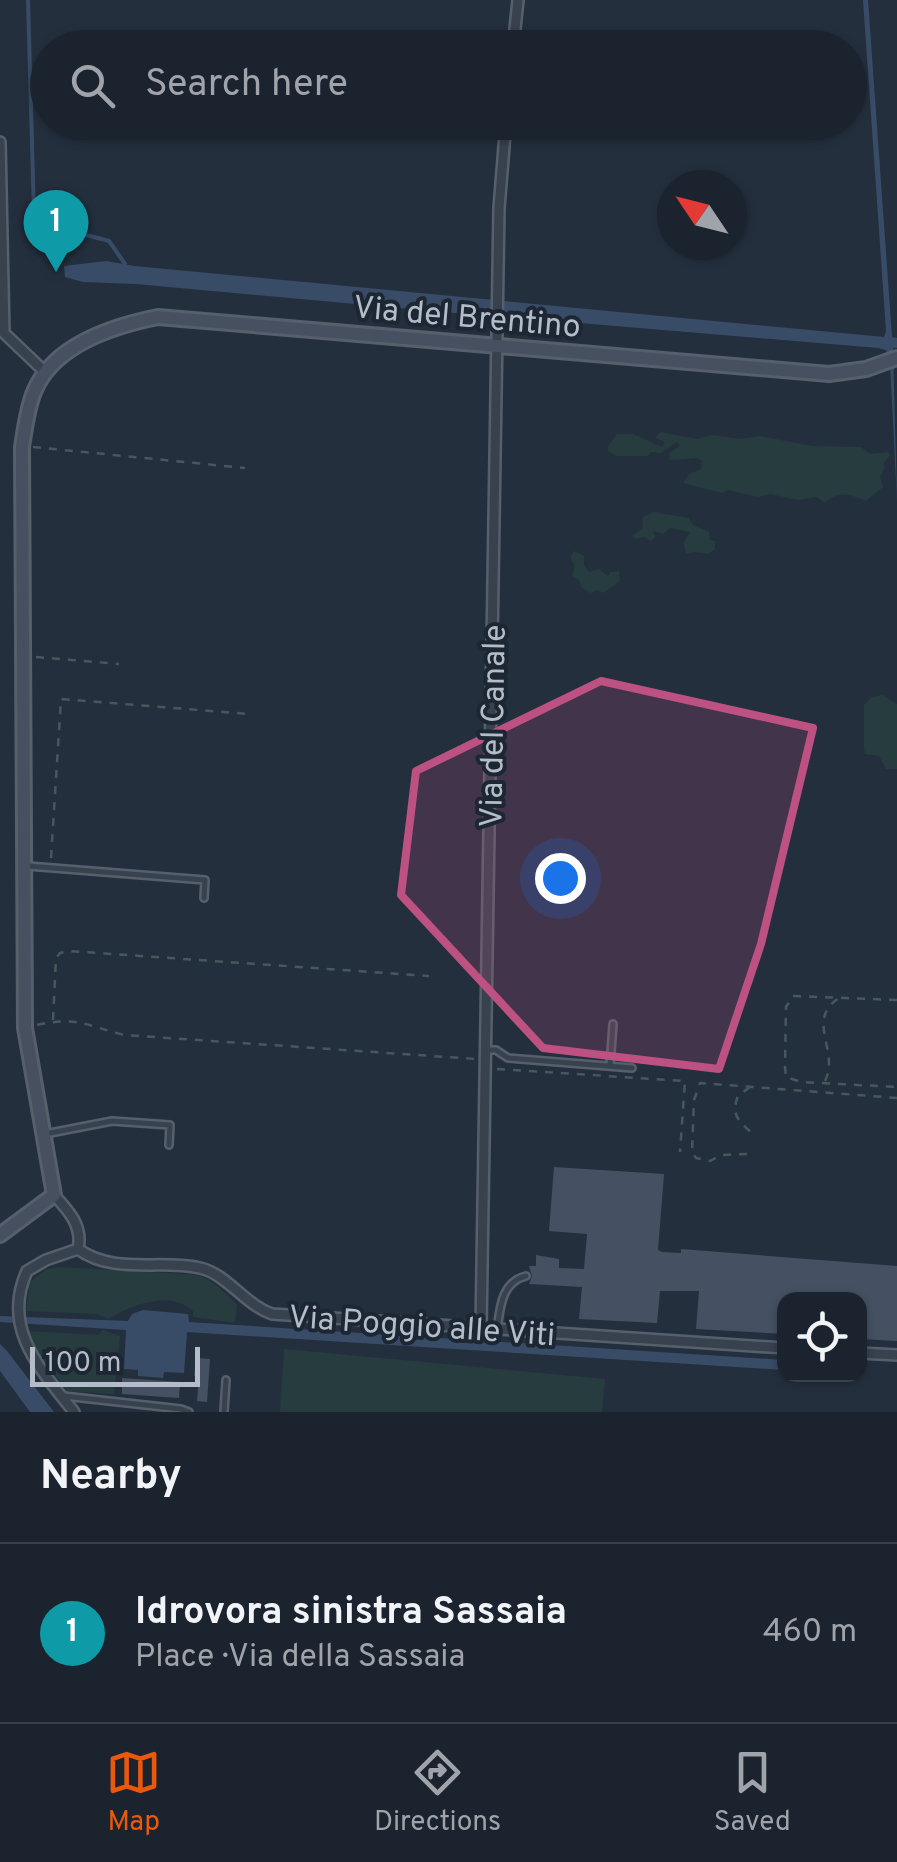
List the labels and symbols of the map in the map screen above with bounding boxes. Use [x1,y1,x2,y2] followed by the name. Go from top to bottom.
[657,170,747,260] north arrow
[23,190,88,272] pin: 1
[351,289,582,349] street label: Via del Brentino
[473,624,517,828] street label: Via del Canale
[535,853,586,904] your location
[287,1299,556,1357] street label: Via Poggio alle Viti
[30,1342,200,1386] scale bar

